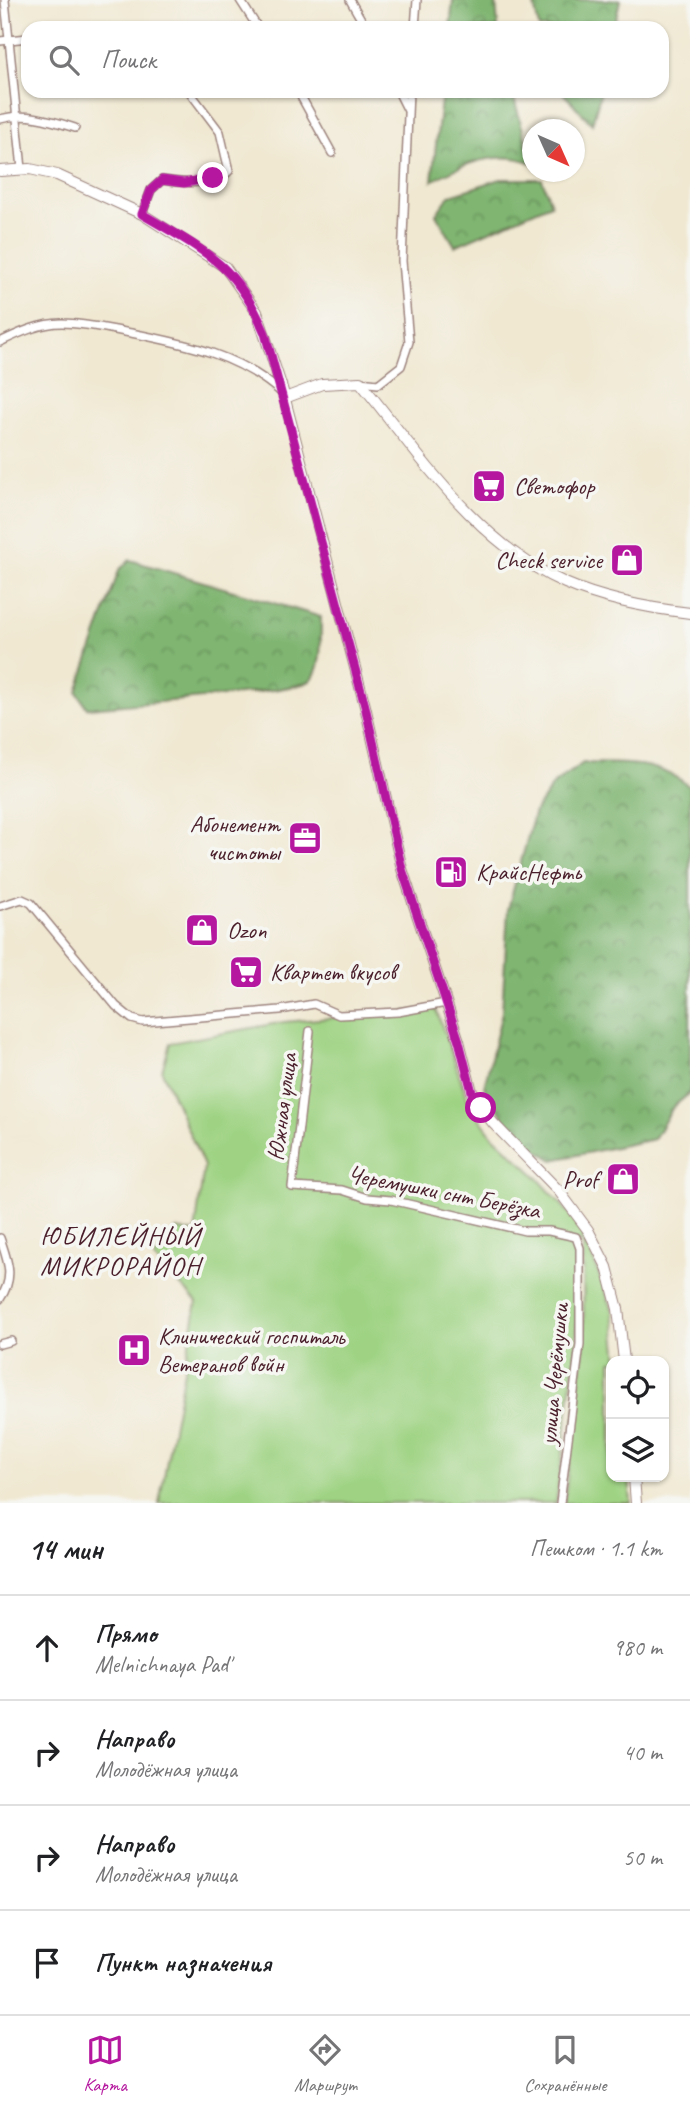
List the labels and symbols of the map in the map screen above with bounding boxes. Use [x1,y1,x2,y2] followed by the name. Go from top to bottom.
[522,119,585,182] north arrow
[197,162,228,193] route end
[470,467,508,505] supermarket icon: Светофор
[514,471,595,501] place label: Светофор
[608,541,646,579] shop icon: Check service
[495,545,604,575] place label: Check service
[190,809,282,867] place label: Абонемент чистоты
[286,819,324,857] office icon: Абонемент чистоты
[432,853,470,891] fuel station icon: КрайсНефть
[476,857,582,887] place label: КрайсНефть
[183,911,221,949] shop icon: Ozon
[227,915,267,945] place label: Ozon
[227,953,265,991] supermarket icon: Квартет вкусов
[270,957,400,987] place label: Квартет вкусов
[261,1050,304,1162] street label: Южная улица
[465,1092,496,1123] route start
[345,1159,544,1227] street label: Черемушки снт Берёзка
[604,1160,642,1198] shop icon: Prof
[563,1164,603,1194] place label: Prof
[40,1220,204,1283] district label: ЮБИЛЕЙНЫЙ МИКРОРАЙОН
[533,1301,575,1448] street label: улица Черёмушки
[158,1321,346,1379] place label: Клинический госпиталь Ветеранов войн
[115,1331,153,1369] hospital icon: Клинический госпиталь Ветеранов войн

